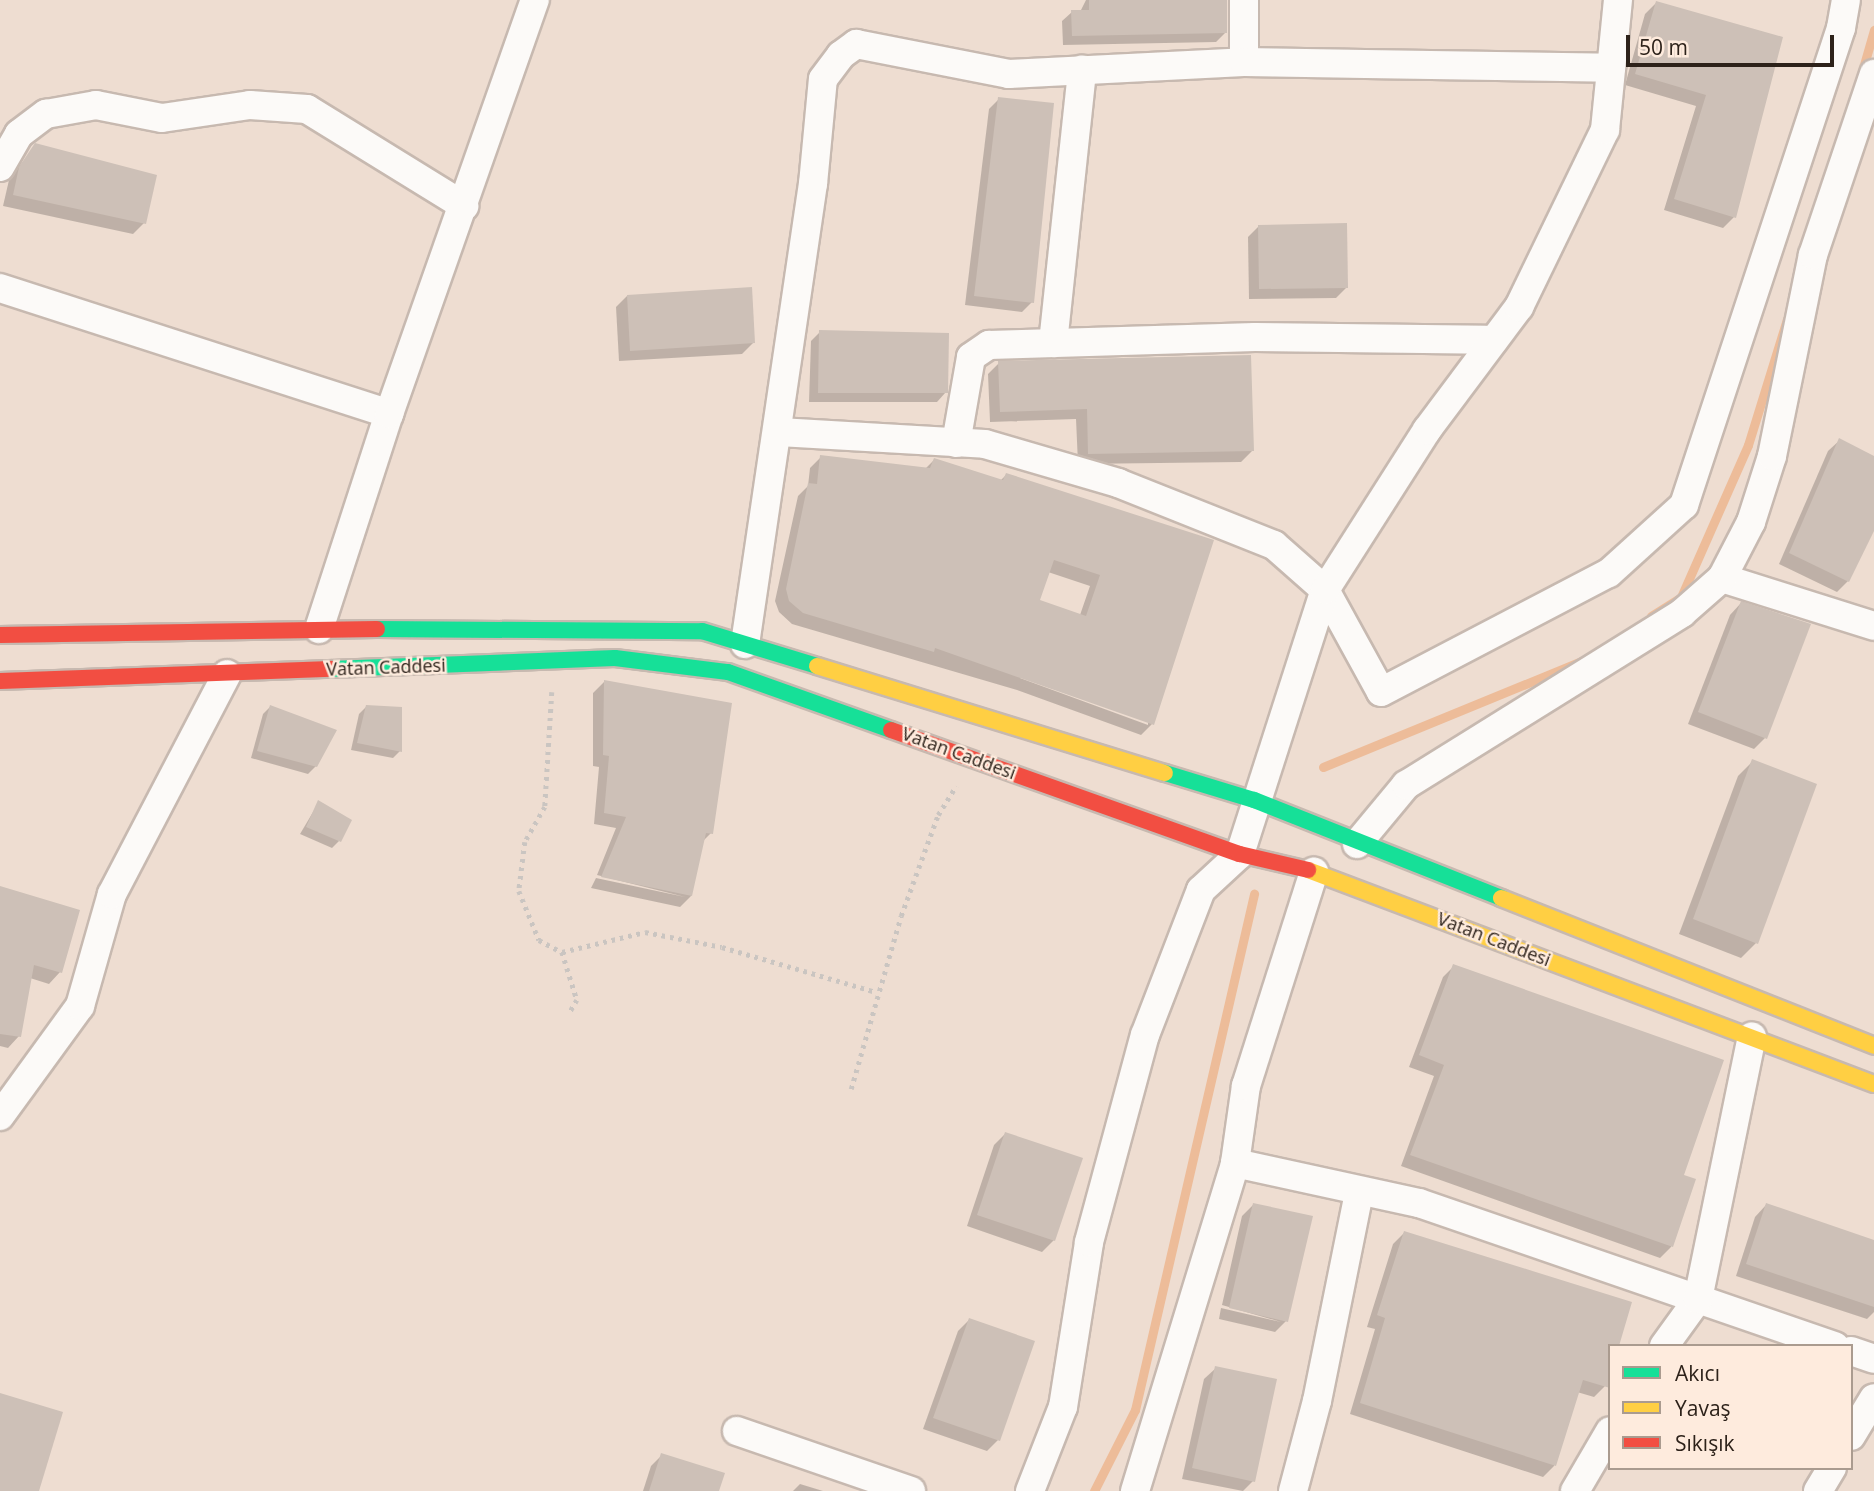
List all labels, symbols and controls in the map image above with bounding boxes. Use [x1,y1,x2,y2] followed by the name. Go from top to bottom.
[1629,21,1837,65] scale bar
[1639,33,1688,61] text: 50 m
[326,654,446,680] street label: Vatan Caddesi
[899,722,1019,784] street label: Vatan Caddesi
[1434,908,1554,970] street label: Vatan Caddesi
[1608,1344,1853,1470] legend
[1675,1359,1720,1387] text: Akıcı
[1675,1394,1731,1422] text: Yavaş
[1675,1429,1735,1457] text: Sıkışık

